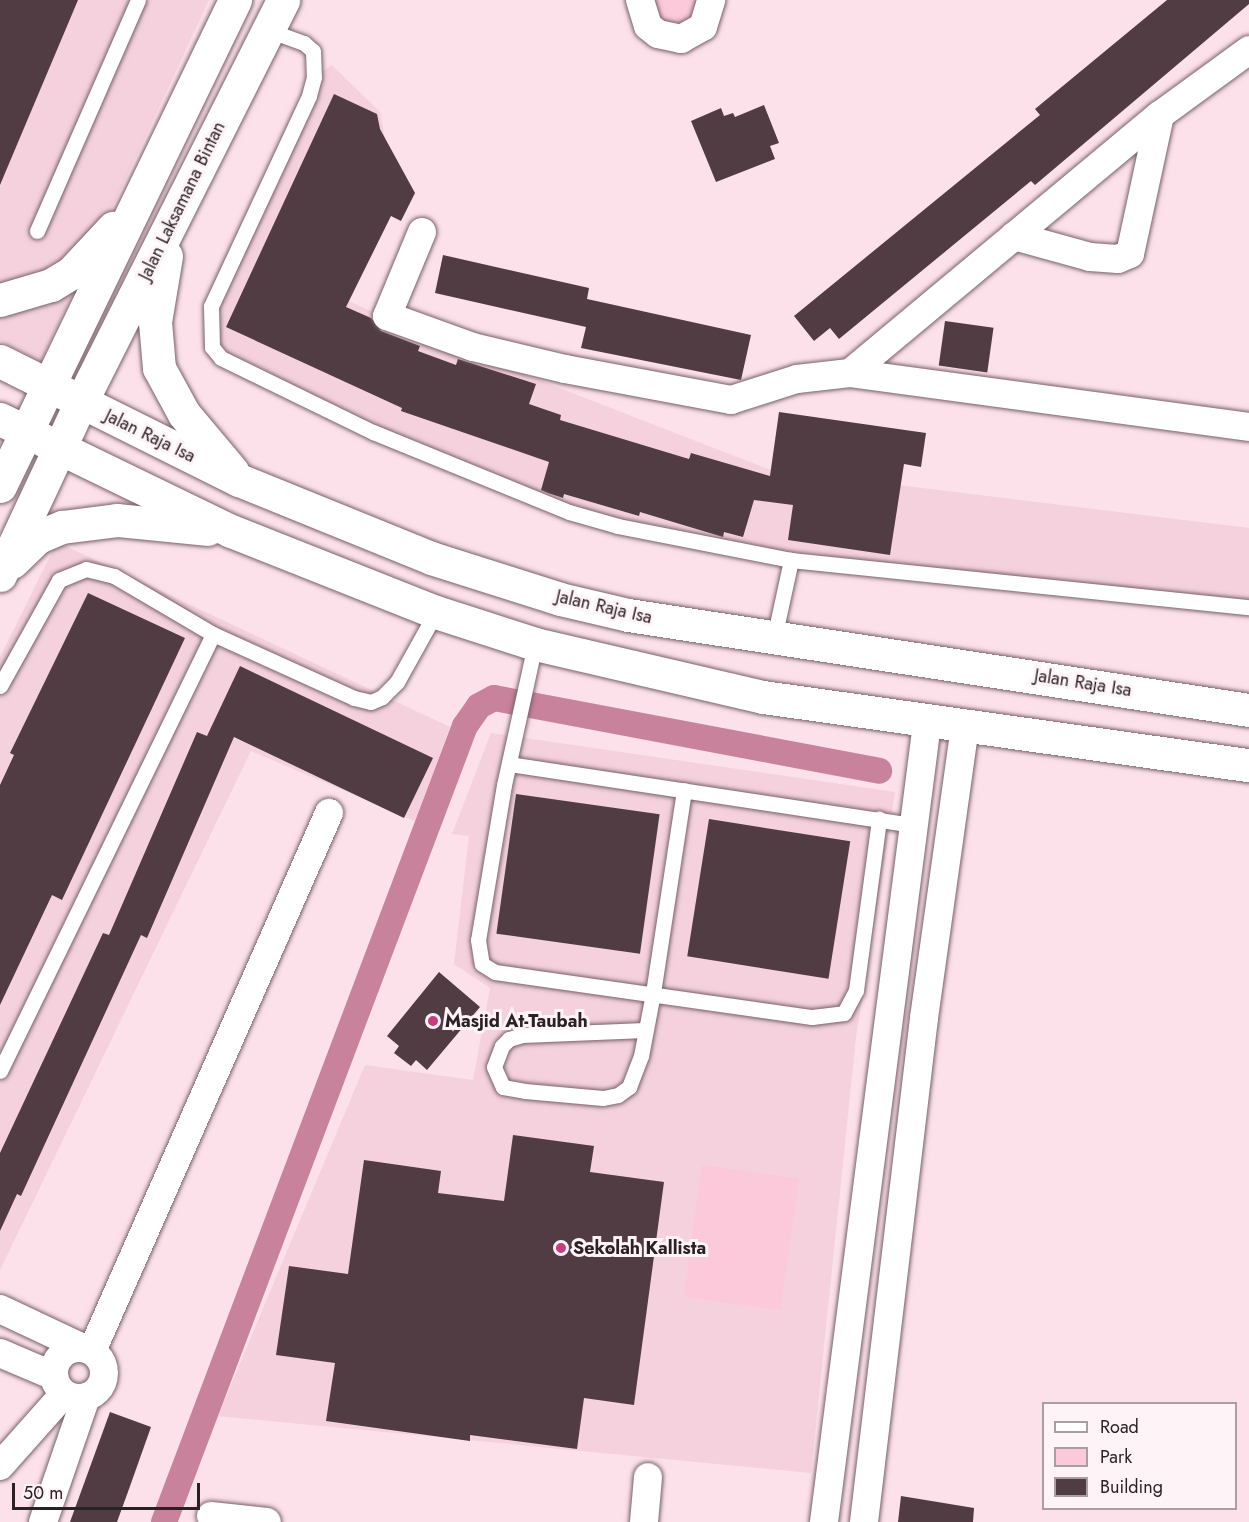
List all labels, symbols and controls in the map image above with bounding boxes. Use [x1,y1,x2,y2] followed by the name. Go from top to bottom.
[134,118,230,284] street label: Jalan Laksamana Bintan
[101,405,199,467] street label: Jalan Raja Isa
[554,585,654,629] street label: Jalan Raja Isa
[1033,665,1133,701] street label: Jalan Raja Isa
[445,1010,588,1032] place label: Masjid At-Taubah
[426,1014,440,1028] marker: Masjid At-Taubah
[573,1237,706,1259] place label: Sekolah Kallista
[554,1241,568,1255] marker: Sekolah Kallista
[1042,1402,1237,1510] legend
[1100,1414,1139,1440] text: Road
[1100,1444,1132,1470] text: Park
[15,1471,202,1509] scale bar
[1100,1474,1163,1500] text: Building
[23,1480,63,1506] text: 50 m

